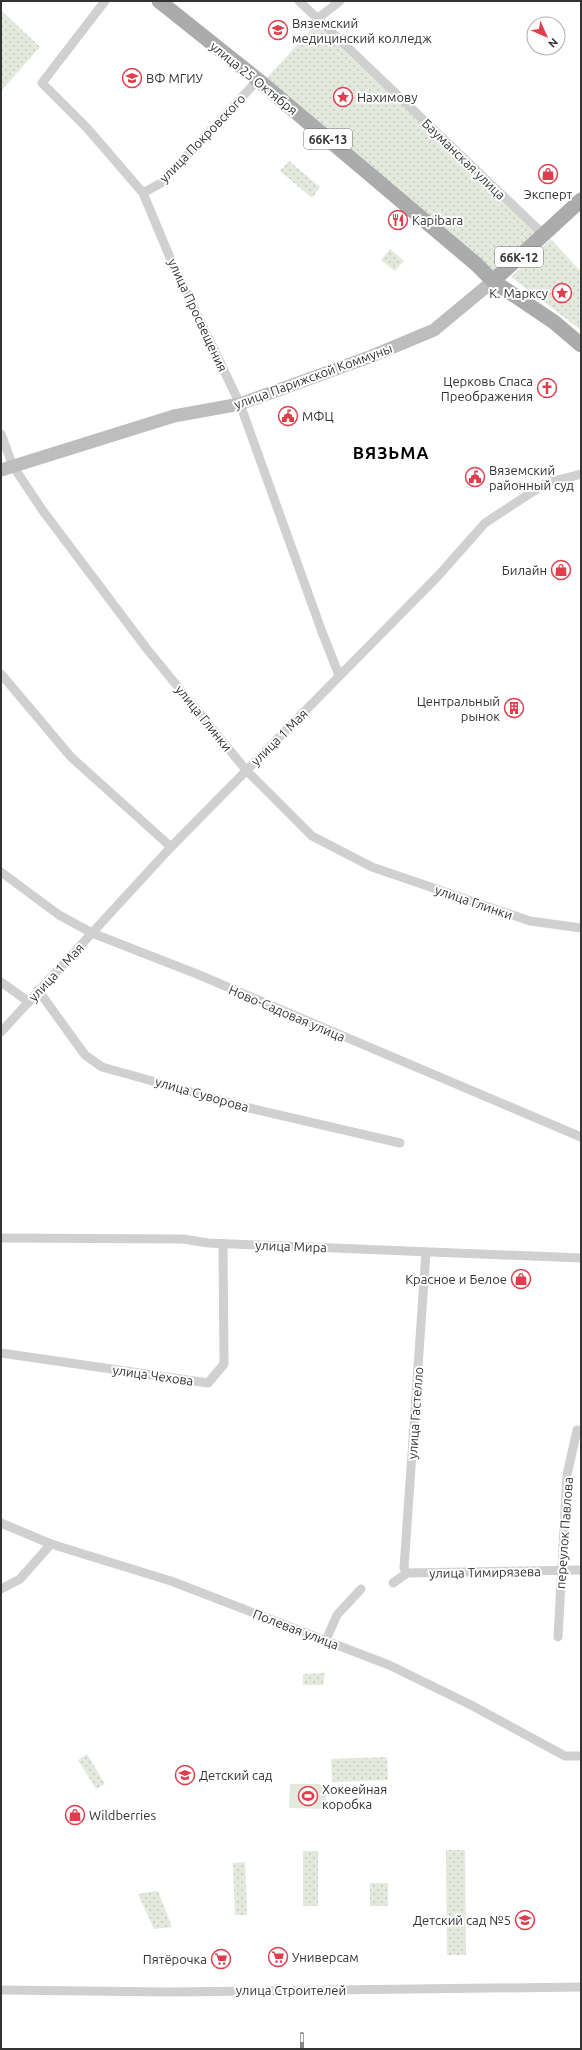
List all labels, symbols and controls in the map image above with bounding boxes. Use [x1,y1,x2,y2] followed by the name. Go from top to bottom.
[292,16,432,45] place label: Вяземский медицинский колледж
[526,16,566,56] north arrow
[267,19,289,41] school or university icon: Вяземский медицинский колледж
[546,36,560,50] text: N
[208,39,300,117] street label: улица 25 Октября
[121,67,143,89] school or university icon: ВФ МГИУ
[146,71,203,85] place label: ВФ МГИУ
[332,86,354,108] place icon: Нахимову
[357,90,418,104] place label: Нахимову
[156,91,248,185] street label: улица Покровского
[420,116,508,202] street label: Бауманская улица
[304,129,352,149] road number: 66К-13
[537,163,559,185] shop icon: Эксперт
[524,187,572,201] place label: Эксперт
[387,209,409,231] restaurant icon: Kapibara
[412,213,463,227] place label: Kapibara
[495,247,543,267] road number: 66К-12
[166,256,230,374] street label: улица Просвещения
[551,282,573,304] place icon: К. Марксу
[489,286,548,300] place label: К. Марксу
[232,341,394,411] street label: улица Парижской Коммуны
[441,374,533,403] place label: Церковь Спаса Преображения
[536,377,558,399] church icon: Церковь Спаса Преображения
[277,405,299,427] public building icon: МФЦ
[302,409,334,423] place label: МФЦ
[353,443,429,462] district label: ВЯЗЬМА
[489,463,574,492] place label: Вяземский районный суд
[464,466,486,488] public building icon: Вяземский районный суд
[550,559,572,581] shop icon: Билайн
[502,563,547,577] place label: Билайн
[173,682,235,754] street label: улица Глинки
[417,694,500,723] place label: Центральный рынок
[503,697,525,719] building icon: Центральный рынок
[248,706,310,768] street label: улица 1 Мая
[433,882,515,922] street label: улица Глинки
[26,940,86,1004] street label: улица 1 Мая
[227,982,347,1044] street label: Ново-Садовая улица
[154,1074,250,1114] street label: улица Суворова
[255,1238,327,1254] street label: улица Мира
[510,1268,532,1290] shop icon: Красное и Белое
[405,1272,507,1286] place label: Красное и Белое
[112,1362,194,1388] street label: улица Чехова
[405,1366,425,1460] street label: улица Гастелло
[553,1477,575,1589] street label: переулок Павлова
[429,1564,541,1580] street label: улица Тимирязева
[251,1606,341,1652] street label: Полевая улица
[174,1764,196,1786] school or university icon: Детский сад
[199,1768,273,1782] place label: Детский сад
[322,1782,387,1811] place label: Хокеейная коробка
[297,1785,319,1807] sports icon: Хокеейная коробка
[64,1804,86,1826] shop icon: Wildberries
[89,1808,156,1822] place label: Wildberries
[514,1909,536,1931] school or university icon: Детский сад №5
[413,1913,511,1927] place label: Детский сад №5
[267,1946,289,1968] supermarket icon: Универсам
[210,1948,232,1970] supermarket icon: Пятёрочка
[292,1950,359,1964] place label: Универсам
[143,1952,207,1966] place label: Пятёрочка
[236,1983,346,1997] street label: улица Строителей

